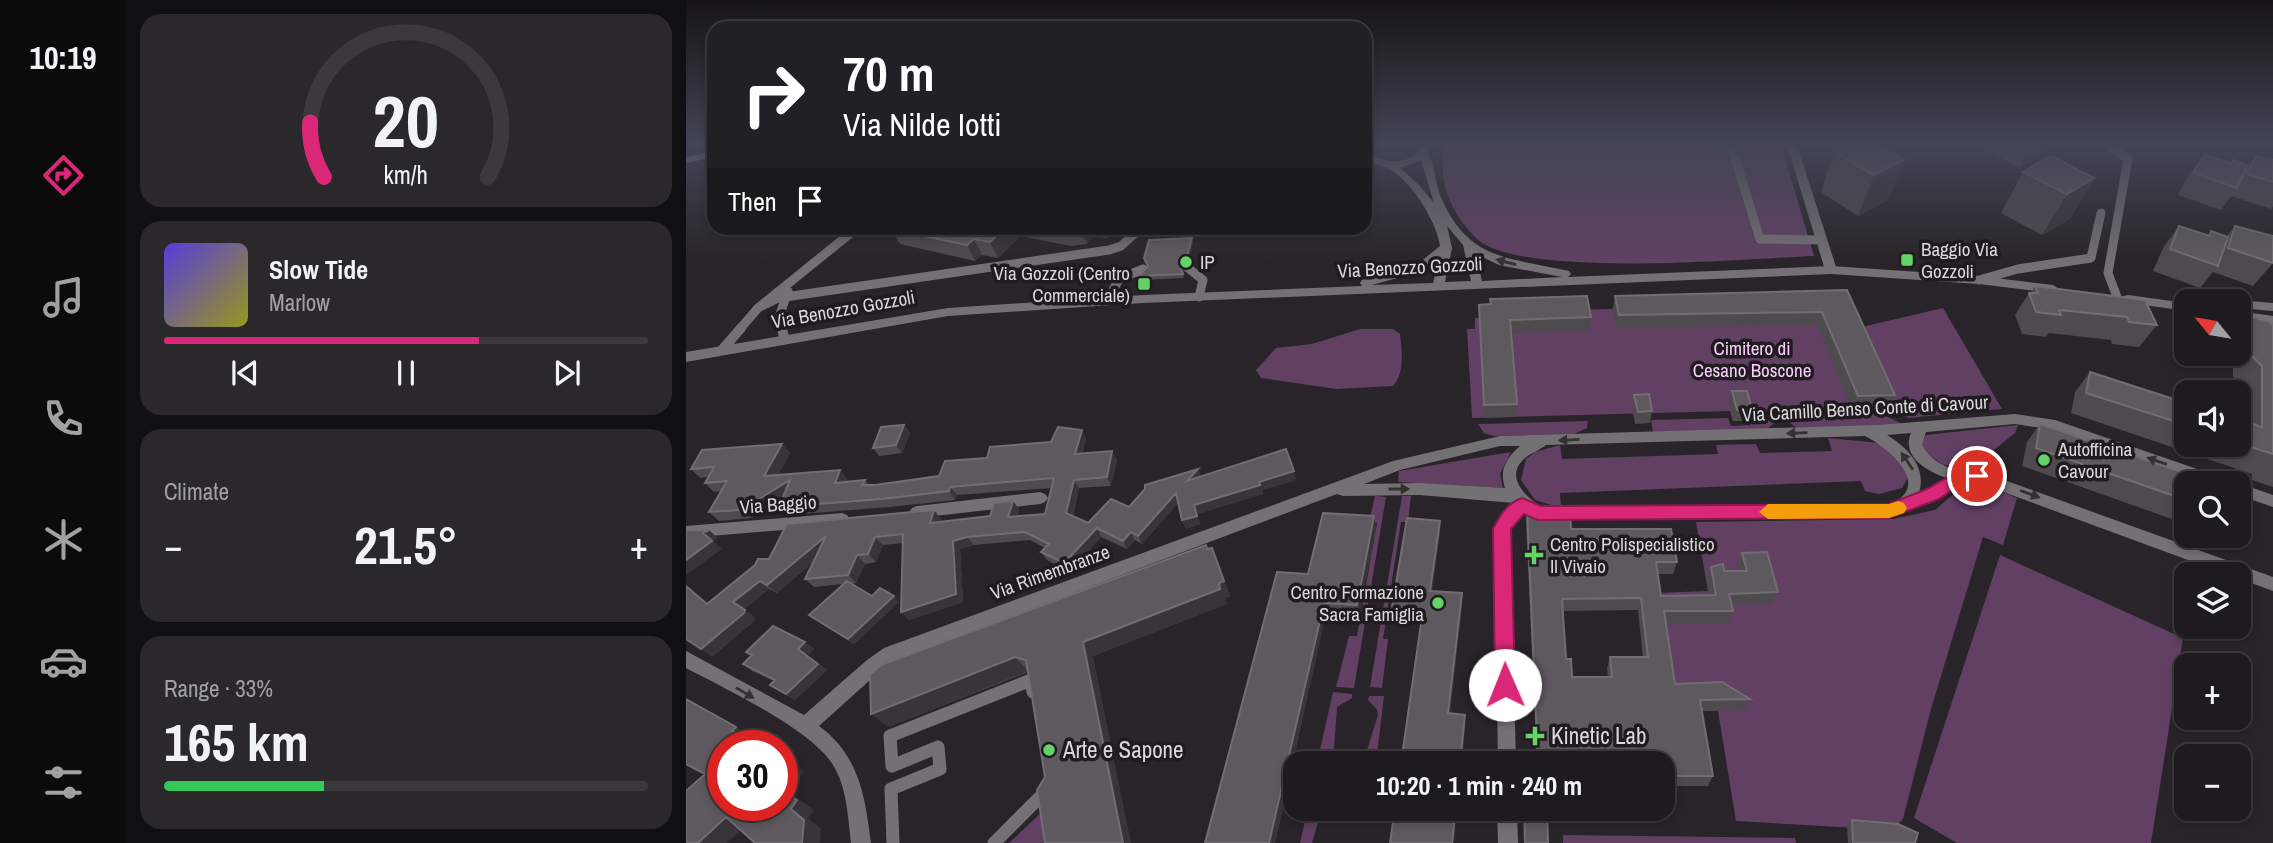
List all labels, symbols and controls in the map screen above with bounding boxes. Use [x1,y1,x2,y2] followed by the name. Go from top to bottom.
[29,36,97,79] text: 10:19
[843,40,935,106] text: 70 m
[728,49,819,140] icon: right
[373,72,439,170] text: 20
[843,103,1002,146] text: Via Nilde Iotti
[39,151,88,200] icon: directions
[384,157,428,191] text: km/h
[791,182,829,220] icon: arrive
[728,184,777,219] text: Then
[1921,236,1998,284] place label: Baggio Via Gozzoli
[1200,249,1215,275] place label: IP
[1337,250,1483,284] street label: Via Benozzo Gozzoli
[269,252,368,287] text: Slow Tide
[1899,252,1915,268] marker: Baggio Via Gozzoli
[1178,254,1194,270] marker: IP
[1495,256,1517,267] one-way arrow
[993,260,1130,308] place label: Via Gozzoli (Centro Commerciale)
[39,273,88,322] icon: music
[1136,276,1152,292] marker: Via Gozzoli (Centro Commerciale)
[769,284,917,334] street label: Via Benozzo Gozzoli
[269,287,330,318] text: Marlow
[2174,289,2250,366] north arrow
[2174,289,2251,821] map controls
[1693,335,1811,383] park label: Cimitero di Cesano Boscone
[226,354,264,392] icon: previous
[387,354,425,392] icon: pause
[548,354,586,392] icon: next
[2174,380,2251,457] button: sound
[1741,389,1990,427] street label: Via Camillo Benso Conte di Cavour
[39,394,88,443] icon: phone
[1786,427,1808,438] one-way arrow
[1558,435,1580,446] one-way arrow
[2057,436,2133,484] place label: Autofficina Cavour
[1947,446,2007,506] pin
[1900,452,1914,470] one-way arrow
[2036,452,2052,468] marker: Autofficina Cavour
[2146,455,2167,466] one-way arrow
[1958,457,1996,495] icon: arrive
[2174,471,2251,548] button: search
[164,476,229,507] text: Climate
[1388,483,1410,495] one-way arrow
[739,488,817,520] street label: Via Baggio
[2019,488,2040,499] one-way arrow
[354,510,458,580] text: 21.5°
[39,515,88,564] icon: climate
[164,520,182,571] text: −
[630,520,648,571] text: +
[1550,531,1715,579] place label: Centro Polispecialistico Il Vivaio
[987,538,1113,606] street label: Via Rimembranze
[1524,545,1544,565] marker: Centro Polispecialistico Il Vivaio
[2174,562,2251,639] button: layers
[1291,579,1424,627] place label: Centro Formazione Sacra Famiglia
[1430,595,1446,611] marker: Centro Formazione Sacra Famiglia
[39,637,88,686] icon: car
[1468,648,1542,722] position arrow
[2174,653,2251,730] button: +
[164,673,273,704] text: Range · 33%
[736,686,755,699] one-way arrow
[164,707,309,777] text: 165 km
[1551,720,1646,751] place label: Kinetic Lab
[1525,726,1545,746] marker: Kinetic Lab
[707,730,798,821] speed limit sign: 30
[1062,734,1184,765] place label: Arte e Sapone
[1041,742,1057,758] marker: Arte e Sapone
[2174,744,2251,821] button: −
[39,758,88,807] icon: filters
[1376,768,1582,803] text: 10:20 · 1 min · 240 m

